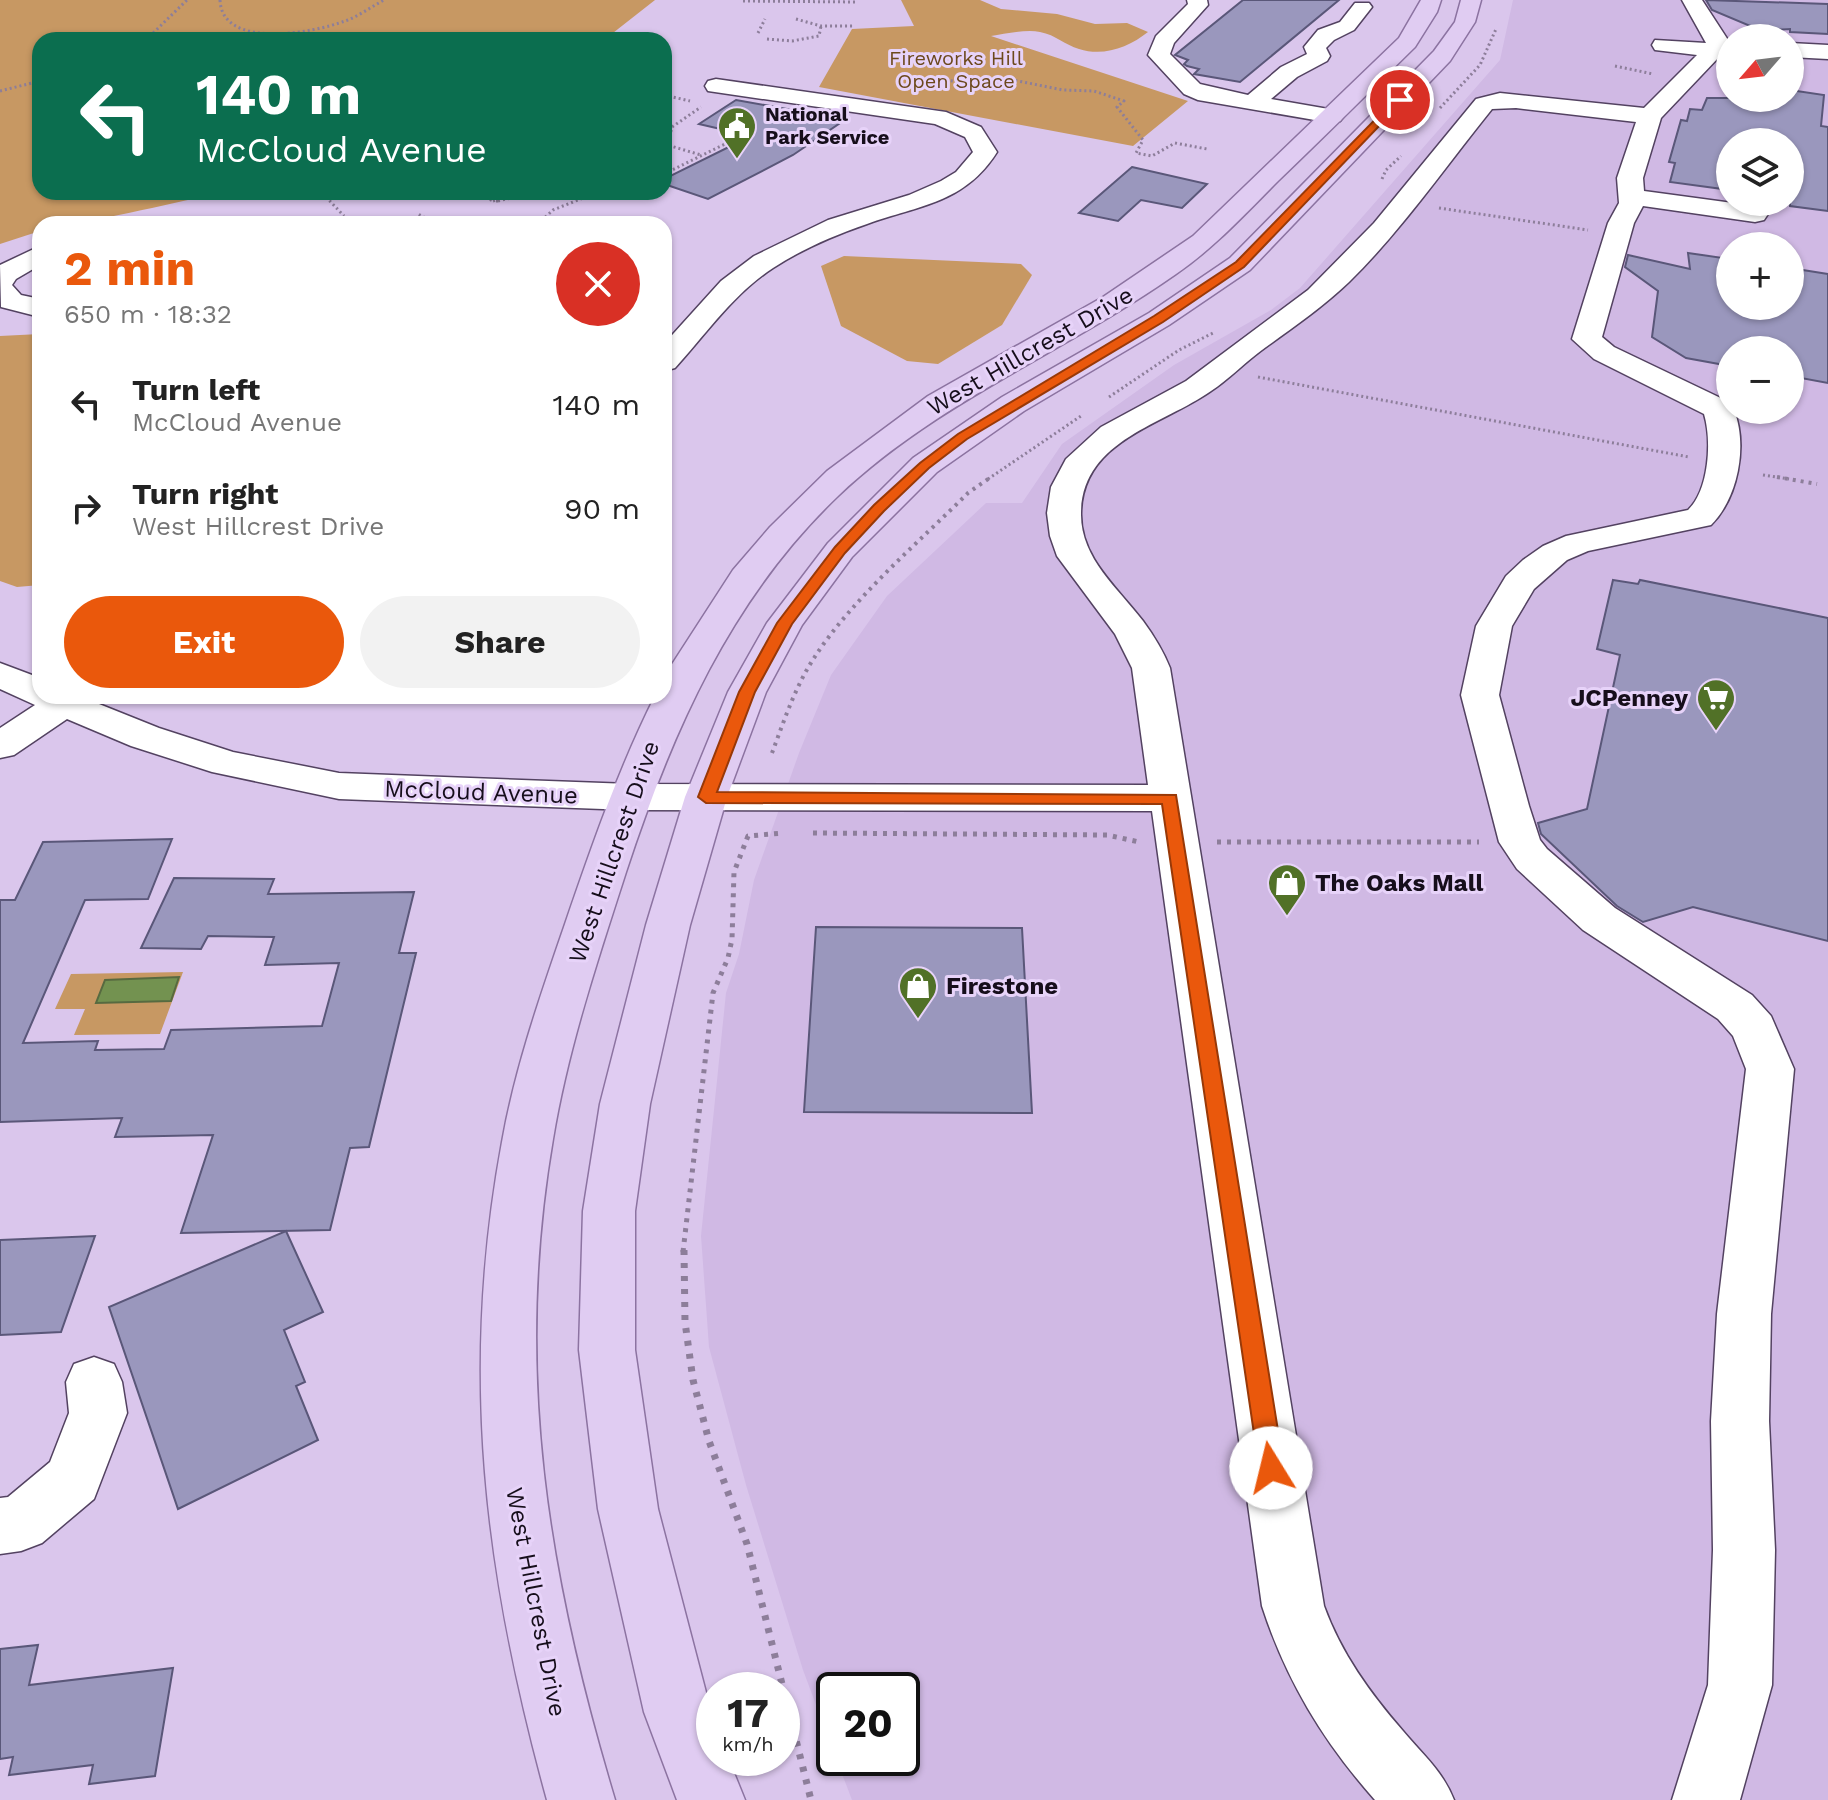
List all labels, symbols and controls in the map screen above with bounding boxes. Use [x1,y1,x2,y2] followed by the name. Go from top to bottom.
[1716,24,1804,112] north arrow
[1716,24,1804,424] map controls
[889,46,1023,93] park label: Fireworks Hill Open Space
[196,62,361,128] text: 140 m
[64,64,168,168] icon: left
[1366,66,1434,134] pin
[1378,78,1422,122] icon: arrive
[765,102,889,149] place label: National Park Service
[716,105,758,160] public building icon: National Park Service
[1716,128,1804,216] button: layers
[196,129,487,171] text: McCloud Avenue
[1716,232,1804,320] button: +
[64,240,195,297] text: 2 min
[556,242,640,326] button: close
[922,281,1138,421] street label: West Hillcrest Drive
[64,299,232,329] text: 650 m · 18:32
[1716,336,1804,424] button: −
[132,372,260,407] text: Turn left
[64,382,108,426] icon: left
[552,387,640,422] text: 140 m
[132,407,342,437] text: McCloud Avenue
[132,476,278,511] text: Turn right
[64,486,108,530] icon: right
[564,491,640,526] text: 90 m
[132,511,384,541] text: West Hillcrest Drive
[64,596,344,688] button: Exit
[360,596,640,688] button: Share
[1695,677,1737,732] supermarket icon: JCPenney
[1571,684,1688,712] place label: JCPenney
[563,737,665,967] street label: West Hillcrest Drive
[384,775,578,809] street label: McCloud Avenue
[1266,862,1308,917] shop icon: The Oaks Mall
[1315,869,1484,897] place label: The Oaks Mall
[897,965,939,1020] shop icon: Firestone
[946,972,1058,1000] place label: Firestone
[1229,1426,1313,1510] position arrow
[500,1485,572,1719] street label: West Hillcrest Drive
[816,1672,920,1776] speed limit sign: 20
[727,1690,769,1737] text: 17
[722,1732,774,1756] text: km/h

